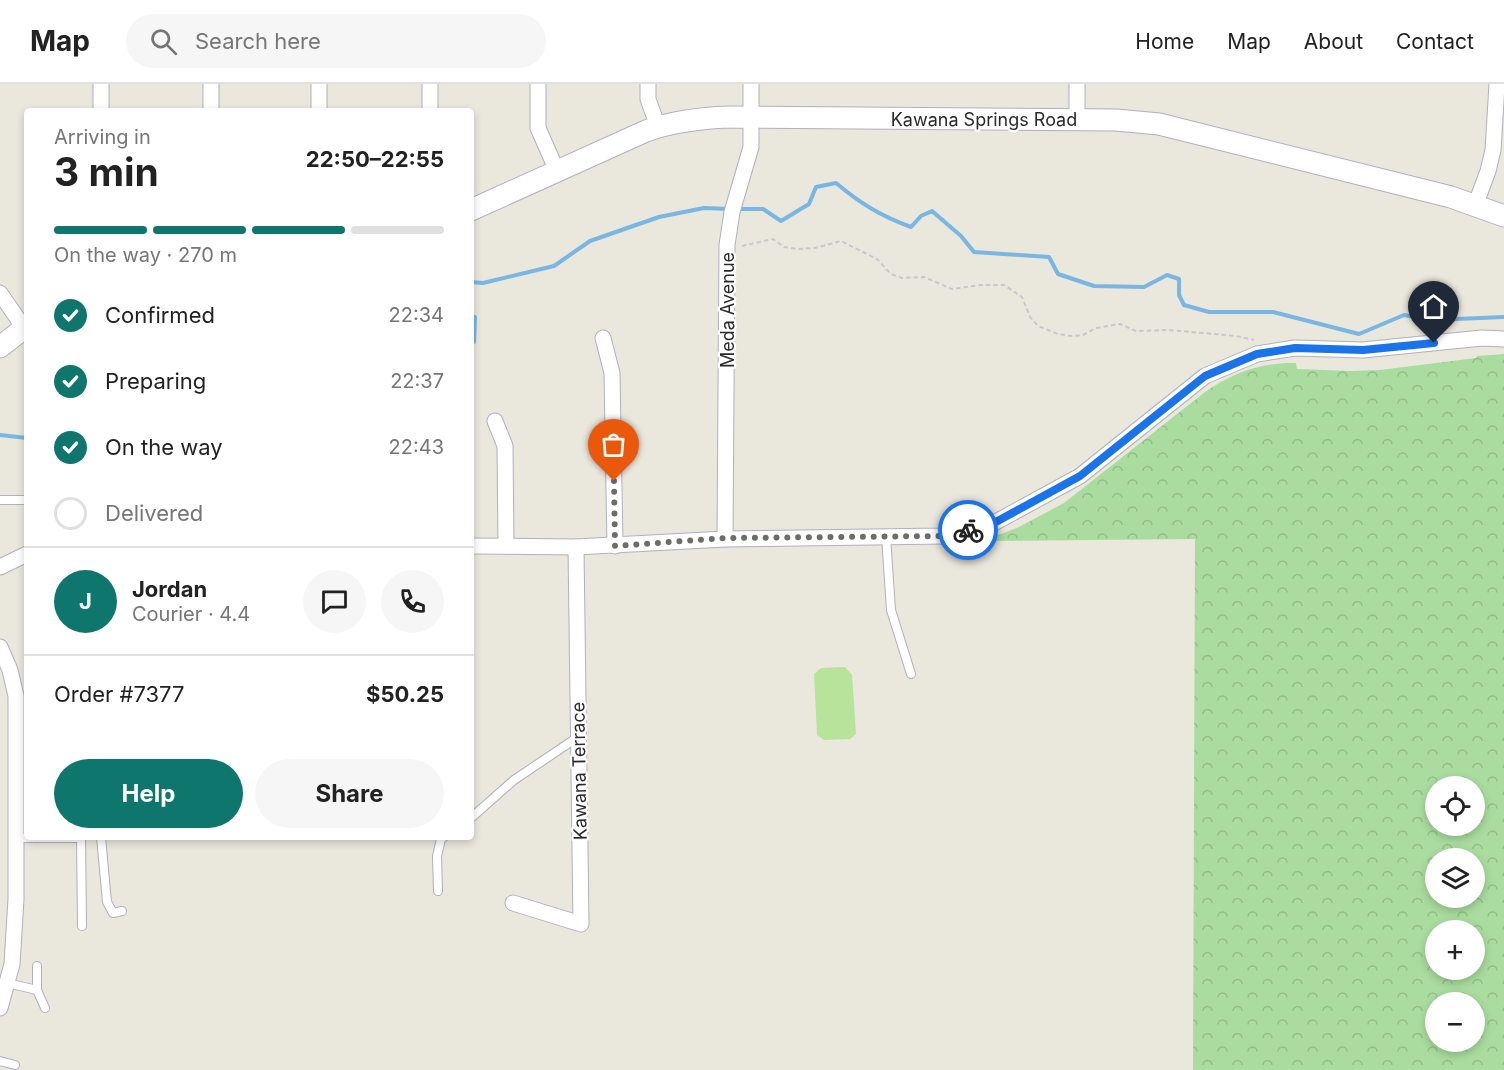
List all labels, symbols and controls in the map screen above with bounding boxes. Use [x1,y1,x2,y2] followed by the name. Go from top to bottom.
[126,14,546,68] search box
[30,24,90,58] text: Map
[147,25,180,58] icon: search
[195,28,321,54] text: Search here
[1135,29,1194,54] text: Home
[1227,29,1271,54] text: Map
[1304,29,1363,54] text: About
[1396,29,1474,54] text: Contact
[891,109,1077,130] street label: Kawana Springs Road
[54,125,151,149] text: Arriving in
[306,146,444,172] text: 22:50–22:55
[54,148,159,195] text: 3 min
[54,243,237,267] text: On the way · 270 m
[717,252,738,368] street label: Meda Avenue
[1408,281,1459,343] pin
[1417,290,1450,323] icon: home
[54,299,87,332] icon: check
[105,302,215,328] text: Confirmed
[389,303,444,327] text: 22:34
[54,365,87,398] icon: check
[105,368,206,394] text: Preparing
[390,369,444,393] text: 22:37
[588,419,639,481] pin
[597,428,630,461] icon: bag
[54,431,87,464] icon: check
[105,434,223,460] text: On the way
[389,435,444,459] text: 22:43
[105,500,203,526] text: Delivered
[938,500,998,560] courier
[952,514,985,547] icon: bike
[303,570,366,633] button: chat
[381,570,444,633] button: phone
[132,576,207,602] text: Jordan
[79,588,92,614] text: J
[132,602,250,626] text: Courier · 4.4
[54,681,184,707] text: Order #7377
[366,681,444,707] text: $50.25
[567,702,591,840] street label: Kawana Terrace
[54,759,243,828] button: Help
[255,759,444,828] button: Share
[1425,776,1485,1052] map controls
[1425,776,1485,836] button: locate
[1425,848,1485,908] button: layers
[1425,920,1485,980] button: +
[1425,992,1485,1052] button: −

